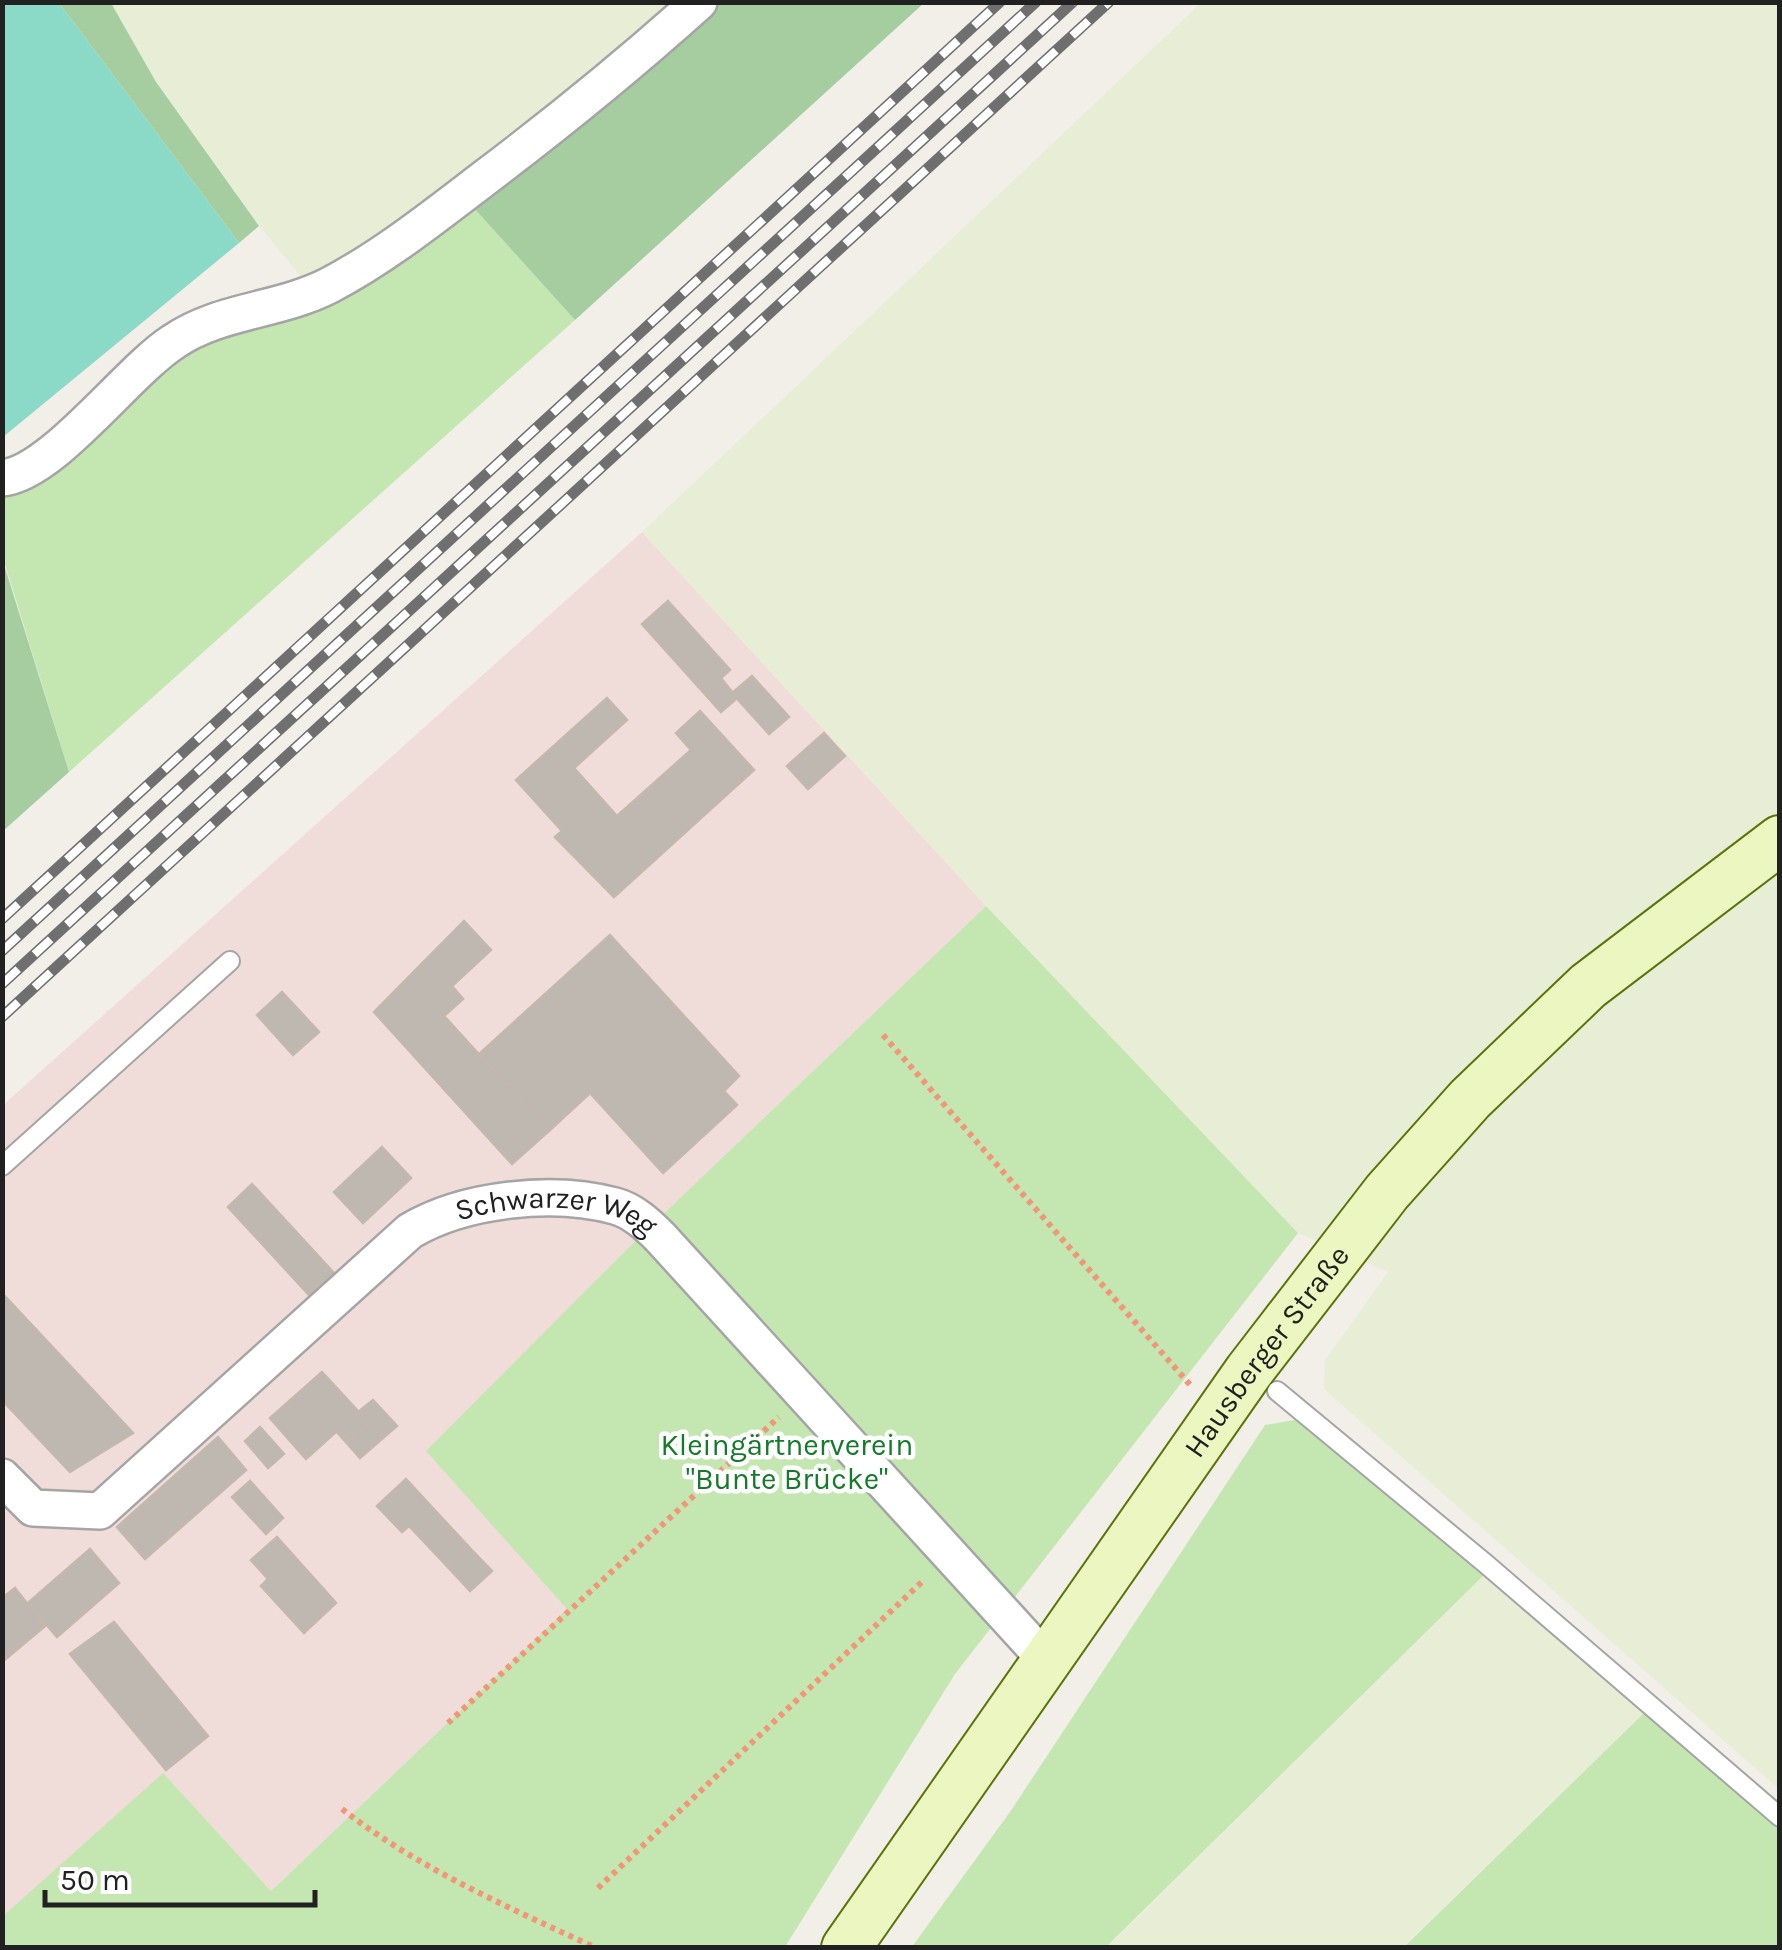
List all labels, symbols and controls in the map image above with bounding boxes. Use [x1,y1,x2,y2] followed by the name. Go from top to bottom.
[451,1180,665,1244] street label: Schwarzer Weg
[1176,1238,1357,1464] street label: Hausberger Straße
[661,1427,913,1497] park label: Kleingärtnerverein "Bunte Brücke"
[45,1845,315,1907] scale bar
[60,1862,130,1898] text: 50 m

